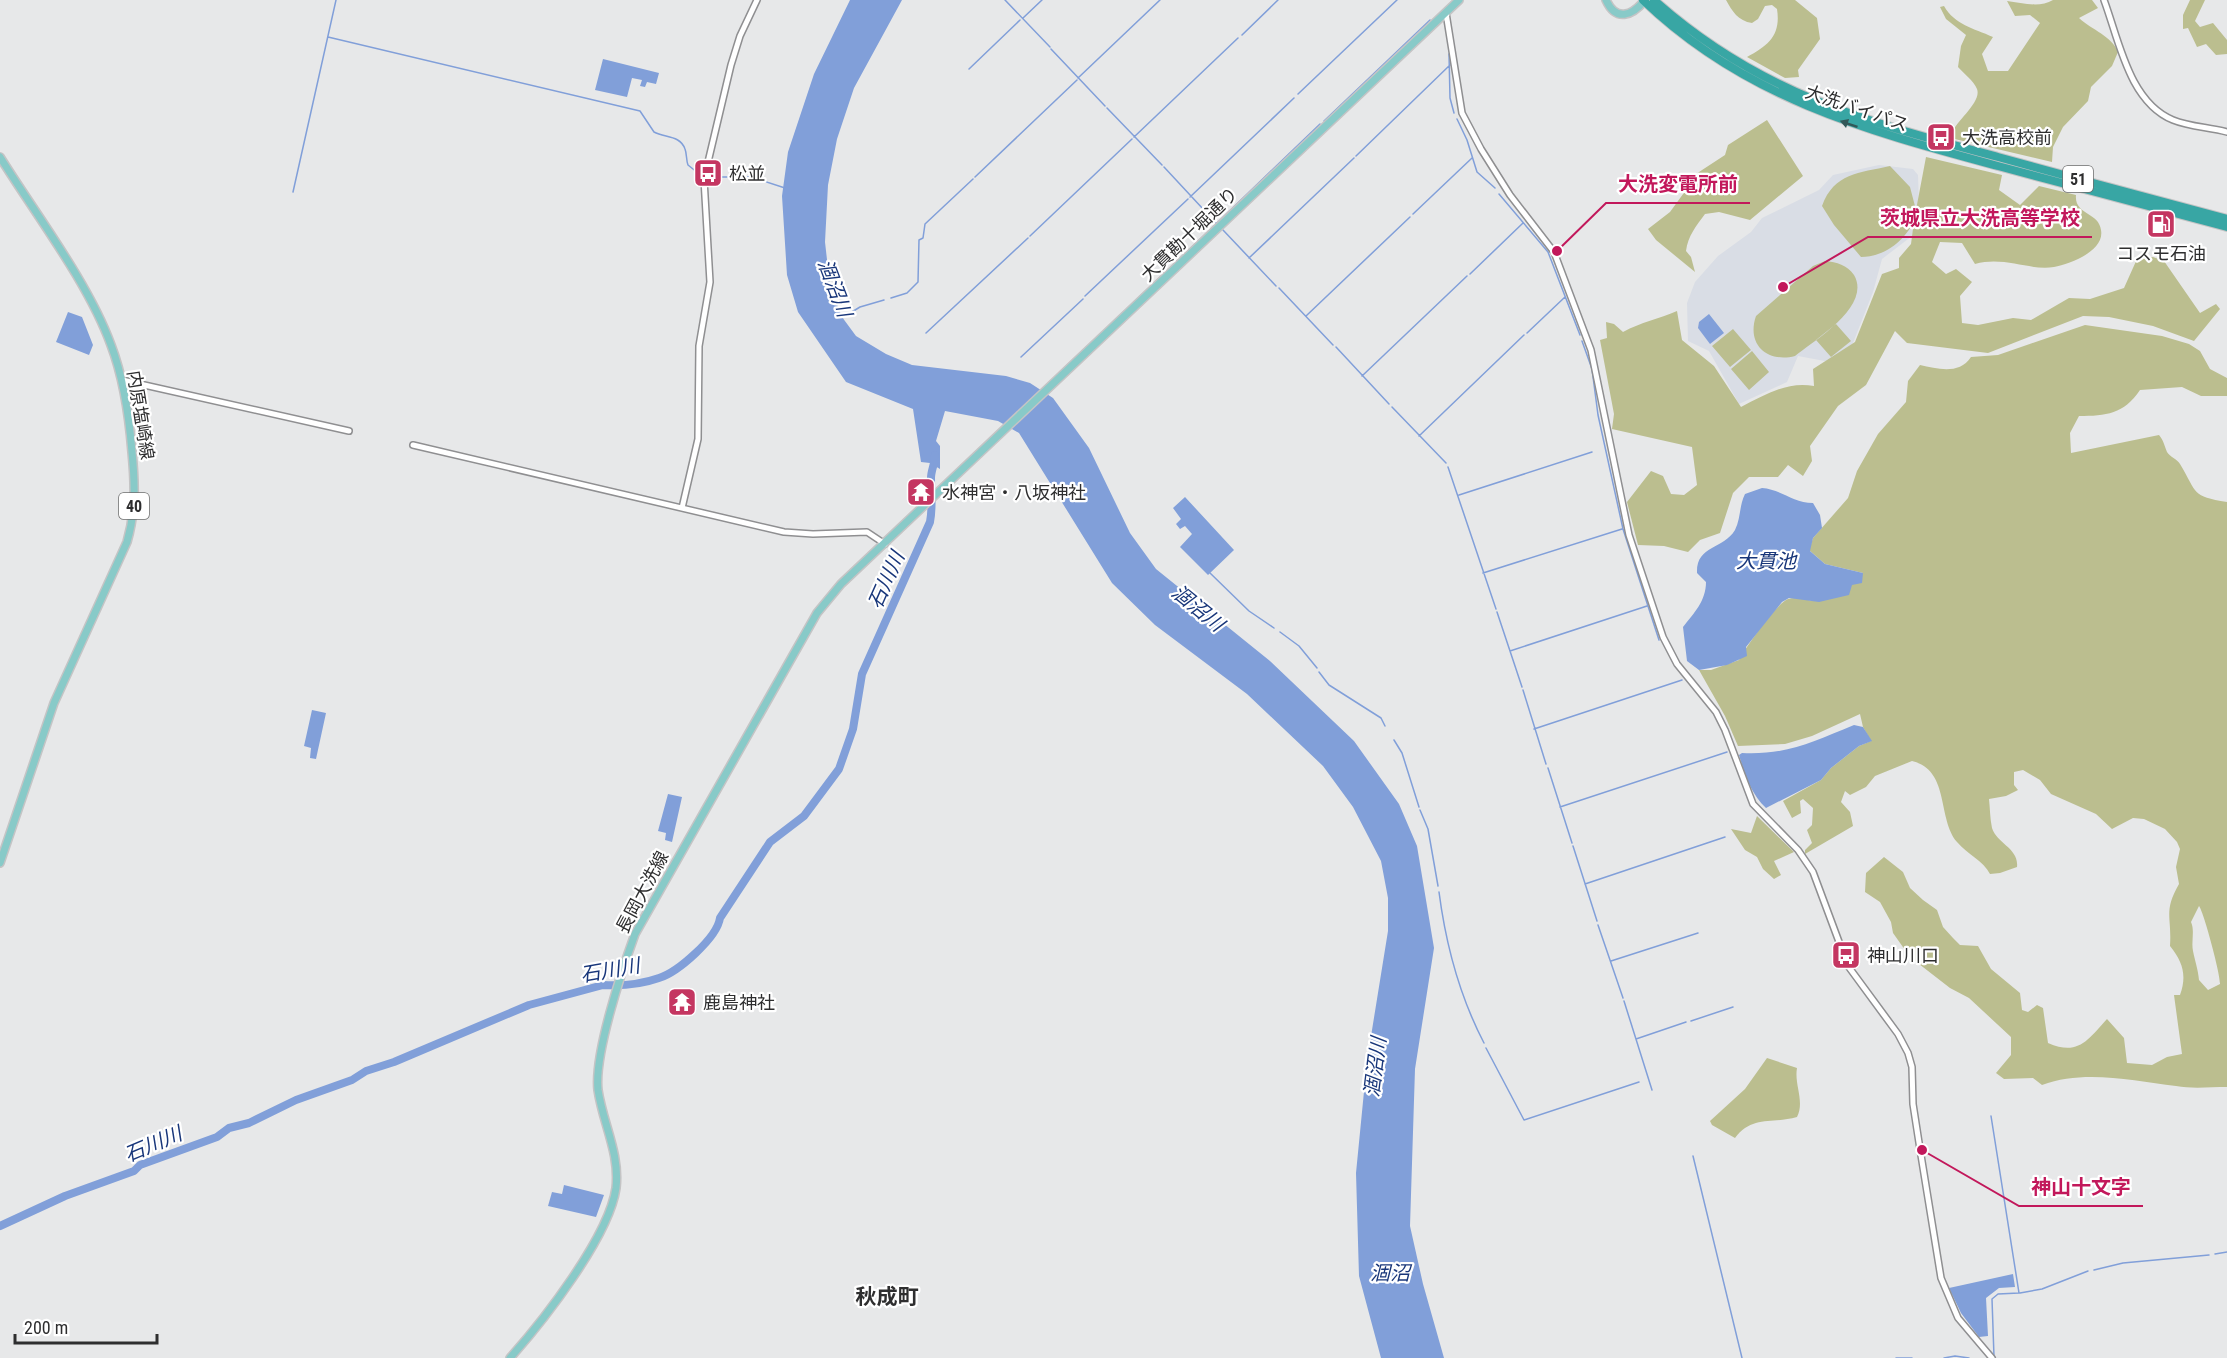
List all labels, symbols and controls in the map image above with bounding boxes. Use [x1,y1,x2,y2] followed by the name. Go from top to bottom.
[1803,81,1911,135] street label: 大洗バイパス
[1840,118,1858,128] one-way arrow
[1925,121,1957,153] bus stop icon: 大洗高校前
[1962,127,2052,148] place label: 大洗高校前
[692,157,724,189] bus stop icon: 松並
[729,163,765,184] place label: 松並
[1606,165,1750,203] callout: 大洗変電所前
[2063,166,2093,192] road number: 51
[1618,172,1738,196] text: 大洗変電所前
[1136,183,1242,285] street label: 大貫勘十堀通り
[1868,199,2092,237] callout: 茨城県立大洗高等学校
[1880,206,2080,230] text: 茨城県立大洗高等学校
[2145,208,2177,240] fuel station icon: コスモ石油
[2116,243,2206,264] place label: コスモ石油
[813,256,858,322] water label: 涸沼川
[124,369,158,461] street label: 内原塩崎線
[905,476,937,508] temple icon: 水神宮・八坂神社
[942,482,1086,503] place label: 水神宮・八坂神社
[119,493,149,519] road number: 40
[863,546,910,612] water label: 石川川
[1736,549,1798,573] water label: 大貫池
[1167,580,1230,637] water label: 涸沼川
[612,847,672,937] street label: 長岡大洗線
[1830,939,1862,971] bus stop icon: 神山川口
[1867,945,1939,966] place label: 神山川口
[578,953,644,987] water label: 石川川
[666,986,698,1018] temple icon: 鹿島神社
[703,992,775,1013] place label: 鹿島神社
[1359,1034,1391,1098] water label: 涸沼川
[121,1120,187,1167] water label: 石川川
[2019,1168,2143,1206] callout: 神山十文字
[2031,1175,2131,1199] text: 神山十文字
[1370,1261,1413,1285] water label: 涸沼
[856,1285,919,1309] district label: 秋成町
[15,1307,158,1345] scale bar
[24,1317,68,1338] text: 200 m

